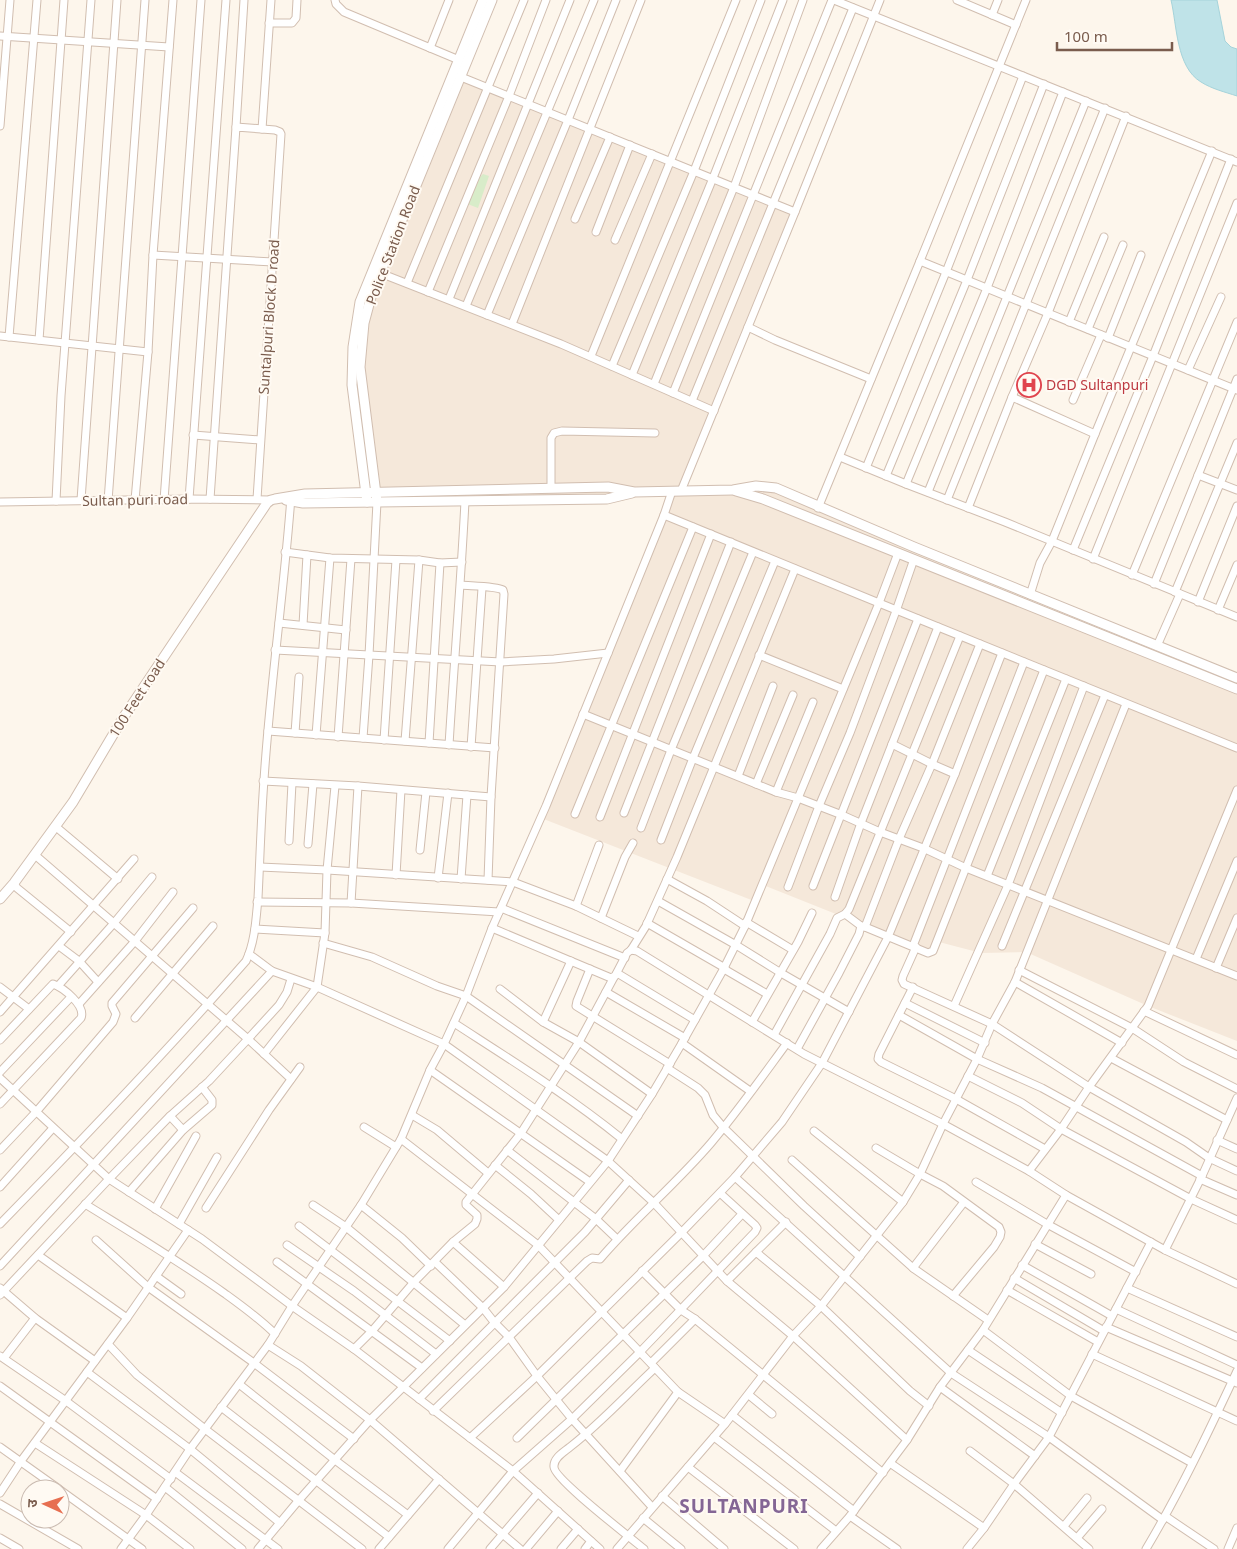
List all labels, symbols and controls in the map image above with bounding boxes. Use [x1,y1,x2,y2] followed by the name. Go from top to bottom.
[1057,20,1172,52] scale bar
[1064,26,1108,46] text: 100 m
[361,183,424,307] street label: Police Station Road
[254,239,283,395] street label: Suntalpuri Block D road
[1016,372,1042,398] hospital icon: DGD Sultanpuri
[1046,375,1148,394] place label: DGD Sultanpuri
[82,489,188,510] street label: Sultan puri road
[104,655,169,741] street label: 100 Feet road
[20,1479,70,1529] north arrow
[679,1493,809,1519] district label: SULTANPURI
[22,1498,41,1508] text: उ

